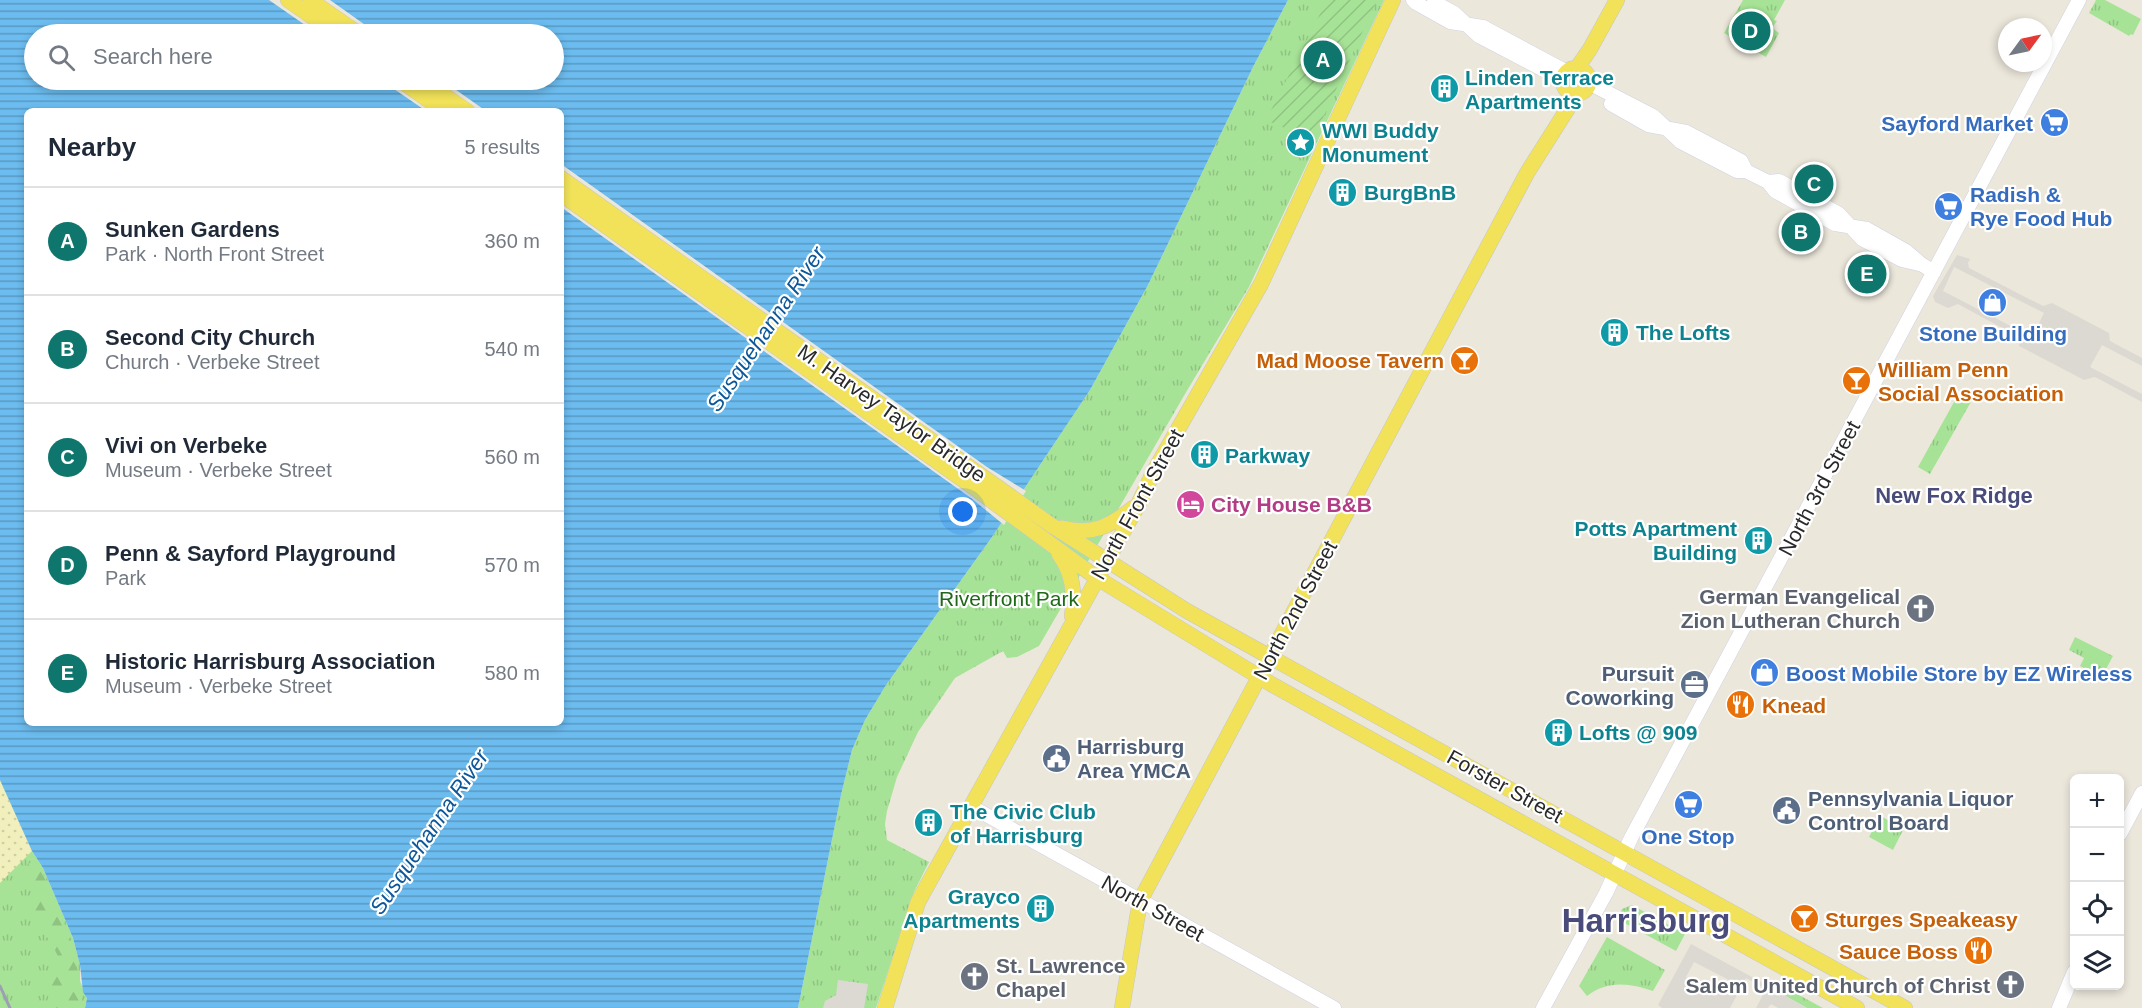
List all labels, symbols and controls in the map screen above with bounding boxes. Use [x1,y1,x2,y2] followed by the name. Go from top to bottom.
[1732,9,1770,54] pin: D
[1998,18,2052,72] north arrow
[24,24,564,90] search box
[1304,38,1342,82] pin: A
[45,41,78,74] icon: search
[93,44,213,69] text: Search here
[1465,66,1614,113] place label: Linden Terrace Apartments
[1428,73,1460,105] building icon: Linden Terrace Apartments
[2038,107,2070,139] supermarket icon: Sayford Market
[1881,112,2033,135] place label: Sayford Market
[1322,119,1439,166] place label: WWI Buddy Monument
[1285,126,1317,158] place icon: WWI Buddy Monument
[48,132,136,162] text: Nearby
[464,136,540,158] text: 5 results
[1794,162,1834,207] pin: C
[1327,176,1359,208] building icon: BurgBnB
[1364,181,1456,204] place label: BurgBnB
[1970,183,2112,230] place label: Radish & Rye Food Hub
[1933,190,1965,222] supermarket icon: Radish & Rye Food Hub
[1782,210,1820,254] pin: B
[105,217,280,242] text: Sunken Gardens
[60,230,75,252] text: A
[484,230,540,252] text: 360 m
[702,241,831,416] water label: Susquehanna River
[105,243,324,265] text: Park · North Front Street
[1848,252,1886,296] pin: E
[1977,286,2009,318] shop icon: Stone Building
[1599,316,1631,348] building icon: The Lofts
[1636,321,1731,344] place label: The Lofts
[1919,322,2067,345] place label: Stone Building
[105,325,315,350] text: Second City Church
[60,338,75,360] text: B
[484,338,540,360] text: 540 m
[794,339,990,487] street label: M. Harvey Taylor Bridge
[1449,344,1481,376] bar icon: Mad Moose Tavern
[1257,349,1444,372] place label: Mad Moose Tavern
[105,351,320,373] text: Church · Verbeke Street
[1878,358,2064,405] place label: William Penn Social Association
[1841,365,1873,397] bar icon: William Penn Social Association
[1774,417,1864,559] street label: North 3rd Street
[1086,425,1188,583] street label: North Front Street
[105,433,267,458] text: Vivi on Verbeke
[1188,439,1220,471] building icon: Parkway
[1225,444,1311,467] place label: Parkway
[60,446,75,468] text: C
[484,446,540,468] text: 560 m
[105,459,332,481] text: Museum · Verbeke Street
[1875,483,2033,508] district label: New Fox Ridge
[1174,488,1206,520] hotel icon: City House B&B
[1211,493,1372,516] place label: City House B&B
[948,497,977,526] your location
[1574,517,1737,564] place label: Potts Apartment Building
[1742,524,1774,556] building icon: Potts Apartment Building
[1249,536,1341,683] street label: North 2nd Street
[105,541,396,566] text: Penn & Sayford Playground
[60,554,75,576] text: D
[484,554,540,576] text: 570 m
[105,567,146,589] text: Park
[1681,585,1900,632] place label: German Evangelical Zion Lutheran Church
[939,587,1080,610] park label: Riverfront Park
[1905,592,1937,624] church icon: German Evangelical Zion Lutheran Church
[105,649,435,674] text: Historic Harrisburg Association
[1749,657,1781,689] shop icon: Boost Mobile Store by EZ Wireless
[61,662,74,684] text: E
[484,662,540,684] text: 580 m
[1566,662,1674,709] place label: Pursuit Coworking
[1786,662,2132,685] place label: Boost Mobile Store by EZ Wireless
[1679,669,1711,701] office icon: Pursuit Coworking
[105,675,332,697] text: Museum · Verbeke Street
[1725,689,1757,721] restaurant icon: Knead
[1762,694,1826,717] place label: Knead
[1542,716,1574,748] building icon: Lofts @ 909
[1579,721,1698,744] place label: Lofts @ 909
[1077,735,1191,782] place label: Harrisburg Area YMCA
[1040,742,1072,774] public building icon: Harrisburg Area YMCA
[365,744,494,919] water label: Susquehanna River
[1443,745,1567,827] street label: Forster Street
[2070,774,2124,990] map controls
[2070,774,2124,828] button: +
[1808,787,2013,834] place label: Pennsylvania Liquor Control Board
[1672,789,1704,821] supermarket icon: One Stop
[1771,794,1803,826] public building icon: Pennsylvania Liquor Control Board
[950,800,1096,847] place label: The Civic Club of Harrisburg
[913,807,945,839] building icon: The Civic Club of Harrisburg
[1641,825,1735,848] place label: One Stop
[2070,828,2124,882] button: −
[1098,870,1208,946] street label: North Street
[2070,882,2124,936] button: locate
[903,885,1020,932] place label: Grayco Apartments
[1025,892,1057,924] building icon: Grayco Apartments
[1562,902,1730,939] district label: Harrisburg
[1788,903,1820,935] bar icon: Sturges Speakeasy
[1825,908,2018,931] place label: Sturges Speakeasy
[1963,935,1995,967] restaurant icon: Sauce Boss
[2070,936,2124,990] button: layers
[1839,940,1958,963] place label: Sauce Boss
[996,954,1126,1001] place label: St. Lawrence Chapel
[959,961,991,993] church icon: St. Lawrence Chapel
[1995,969,2027,1001] church icon: Salem United Church of Christ
[1685,974,1990,997] place label: Salem United Church of Christ

